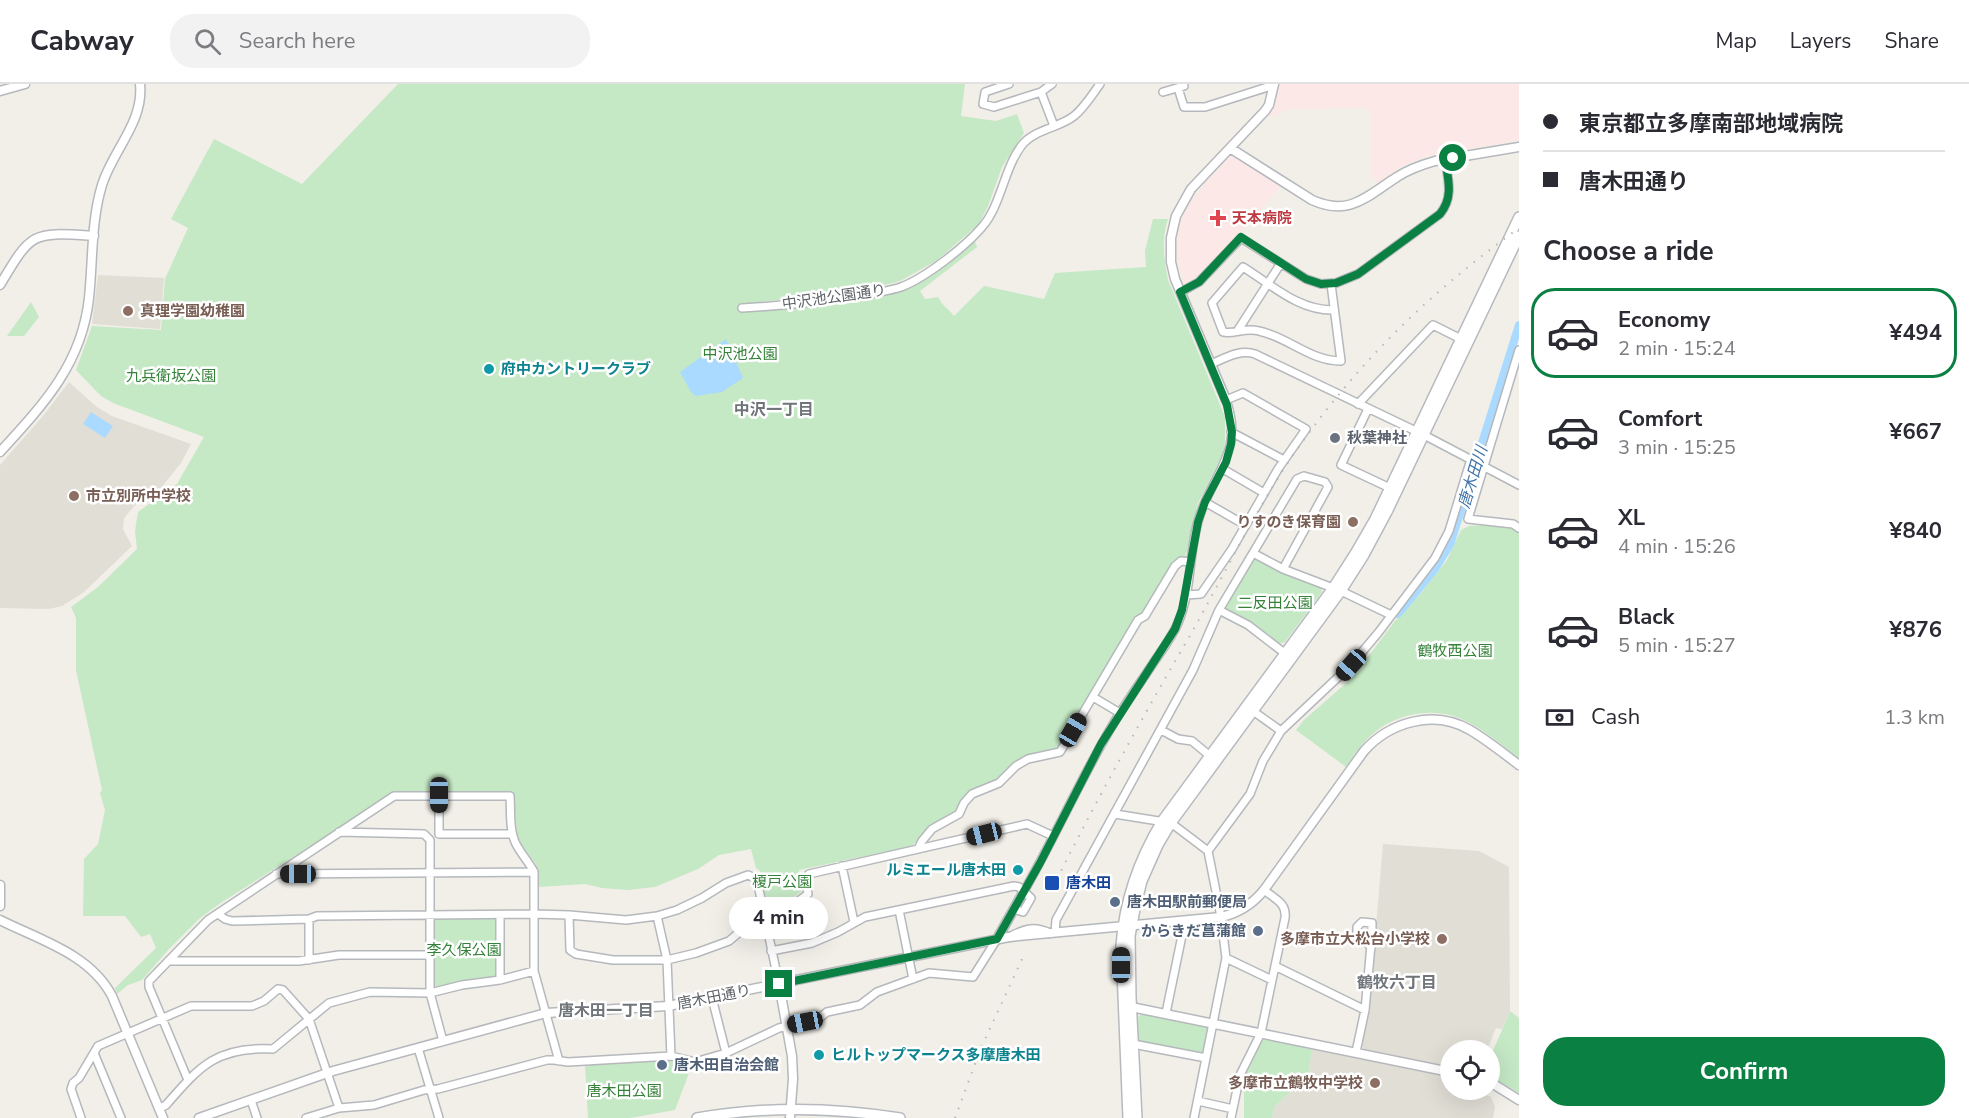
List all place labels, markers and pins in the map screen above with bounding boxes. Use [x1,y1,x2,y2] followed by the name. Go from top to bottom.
[1232,208,1292,228] place label: 天本病院
[1209,209,1227,227] marker: 天本病院
[140,301,245,321] place label: 真理学園幼稚園
[121,304,135,318] marker: 真理学園幼稚園
[501,359,651,379] place label: 府中カントリークラブ
[482,362,496,376] marker: 府中カントリークラブ
[1347,428,1407,448] place label: 秋葉神社
[1328,431,1342,445] marker: 秋葉神社
[86,486,191,506] place label: 市立別所中学校
[67,489,81,503] marker: 市立別所中学校
[1236,512,1341,532] place label: りすのき保育園
[1346,515,1360,529] marker: りすのき保育園
[886,860,1006,880] place label: ルミエール唐木田
[1011,863,1025,877] marker: ルミエール唐木田
[1066,873,1111,893] place label: 唐木田
[1043,874,1061,892] marker: 唐木田
[1127,892,1247,912] place label: 唐木田駅前郵便局
[1108,895,1122,909] marker: 唐木田駅前郵便局
[1141,921,1246,941] place label: からきだ菖蒲館
[1251,924,1265,938] marker: からきだ菖蒲館
[1280,929,1430,949] place label: 多摩市立大松台小学校
[1435,932,1449,946] marker: 多摩市立大松台小学校
[831,1045,1041,1065] place label: ヒルトップマークス多摩唐木田
[812,1048,826,1062] marker: ヒルトップマークス多摩唐木田
[674,1055,779,1075] place label: 唐木田自治会館
[655,1058,669,1072] marker: 唐木田自治会館
[1228,1073,1363,1093] place label: 多摩市立鶴牧中学校
[1368,1076,1382,1090] marker: 多摩市立鶴牧中学校

